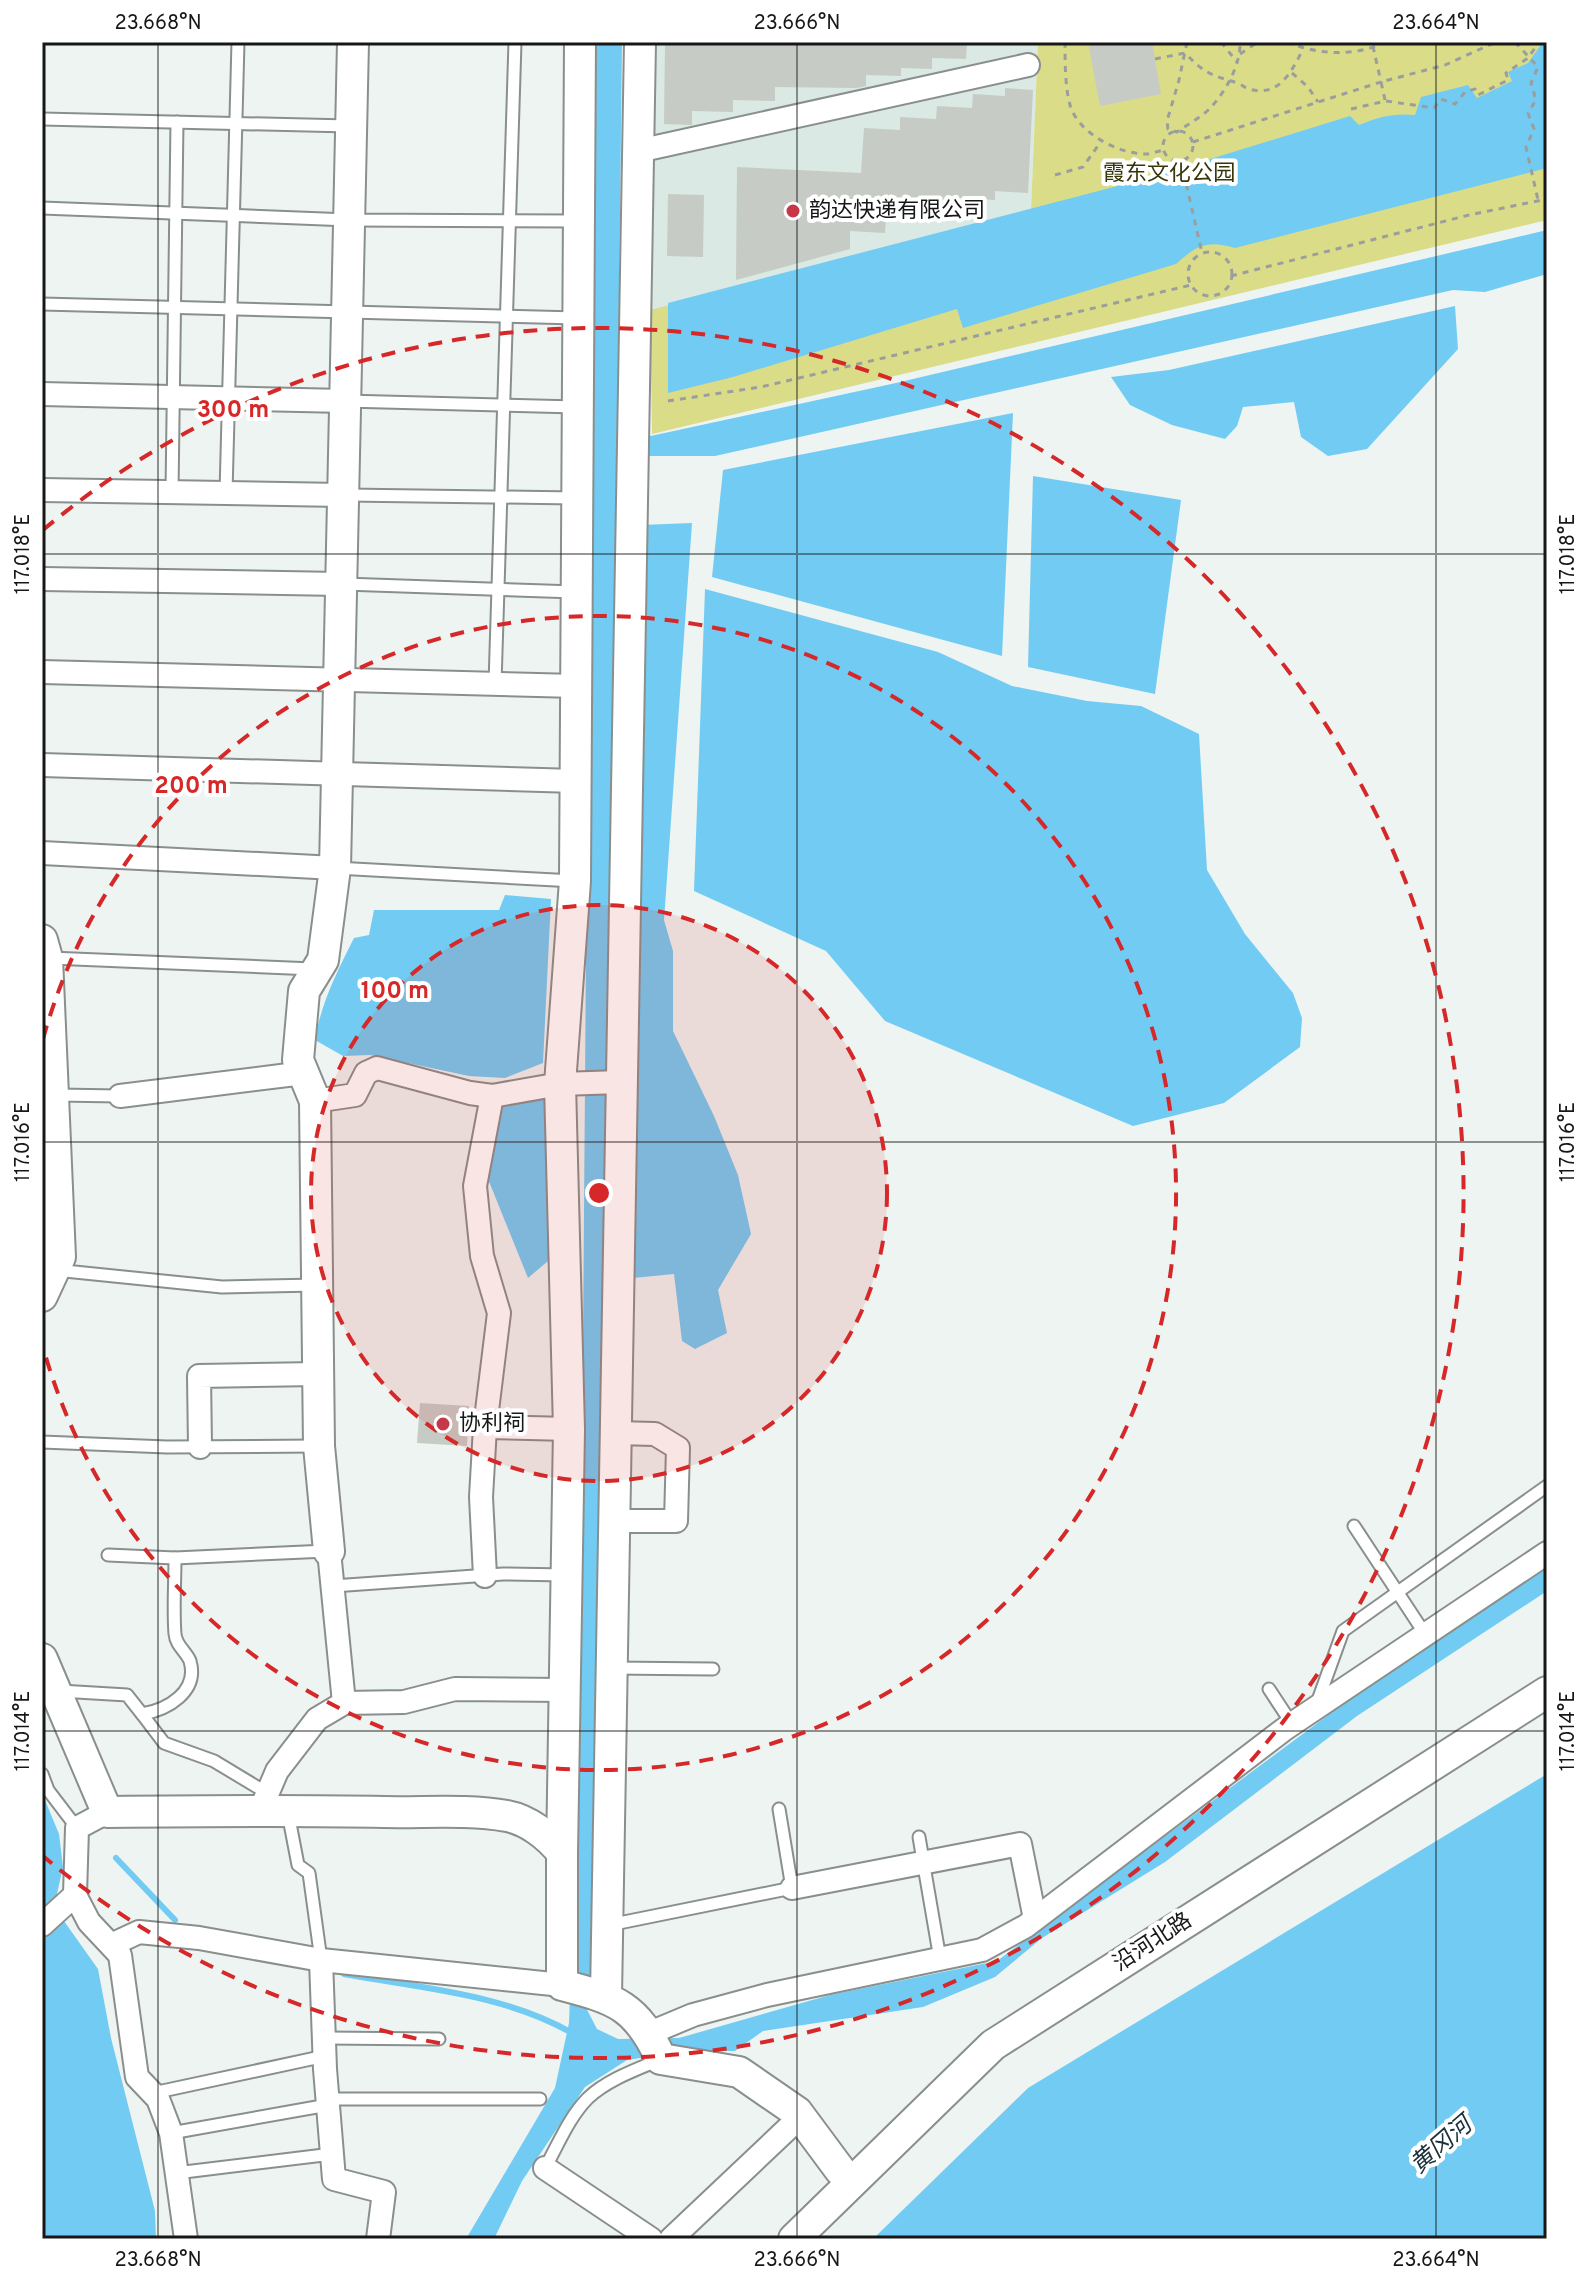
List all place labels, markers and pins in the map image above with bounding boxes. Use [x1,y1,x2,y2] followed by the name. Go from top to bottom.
[809,198,985,225] place label: 韵达快递有限公司
[784,202,802,220] marker: 韵达快递有限公司
[585,1179,613,1207] centre of rings
[459,1411,525,1438] place label: 协利祠
[434,1415,452,1433] marker: 协利祠

